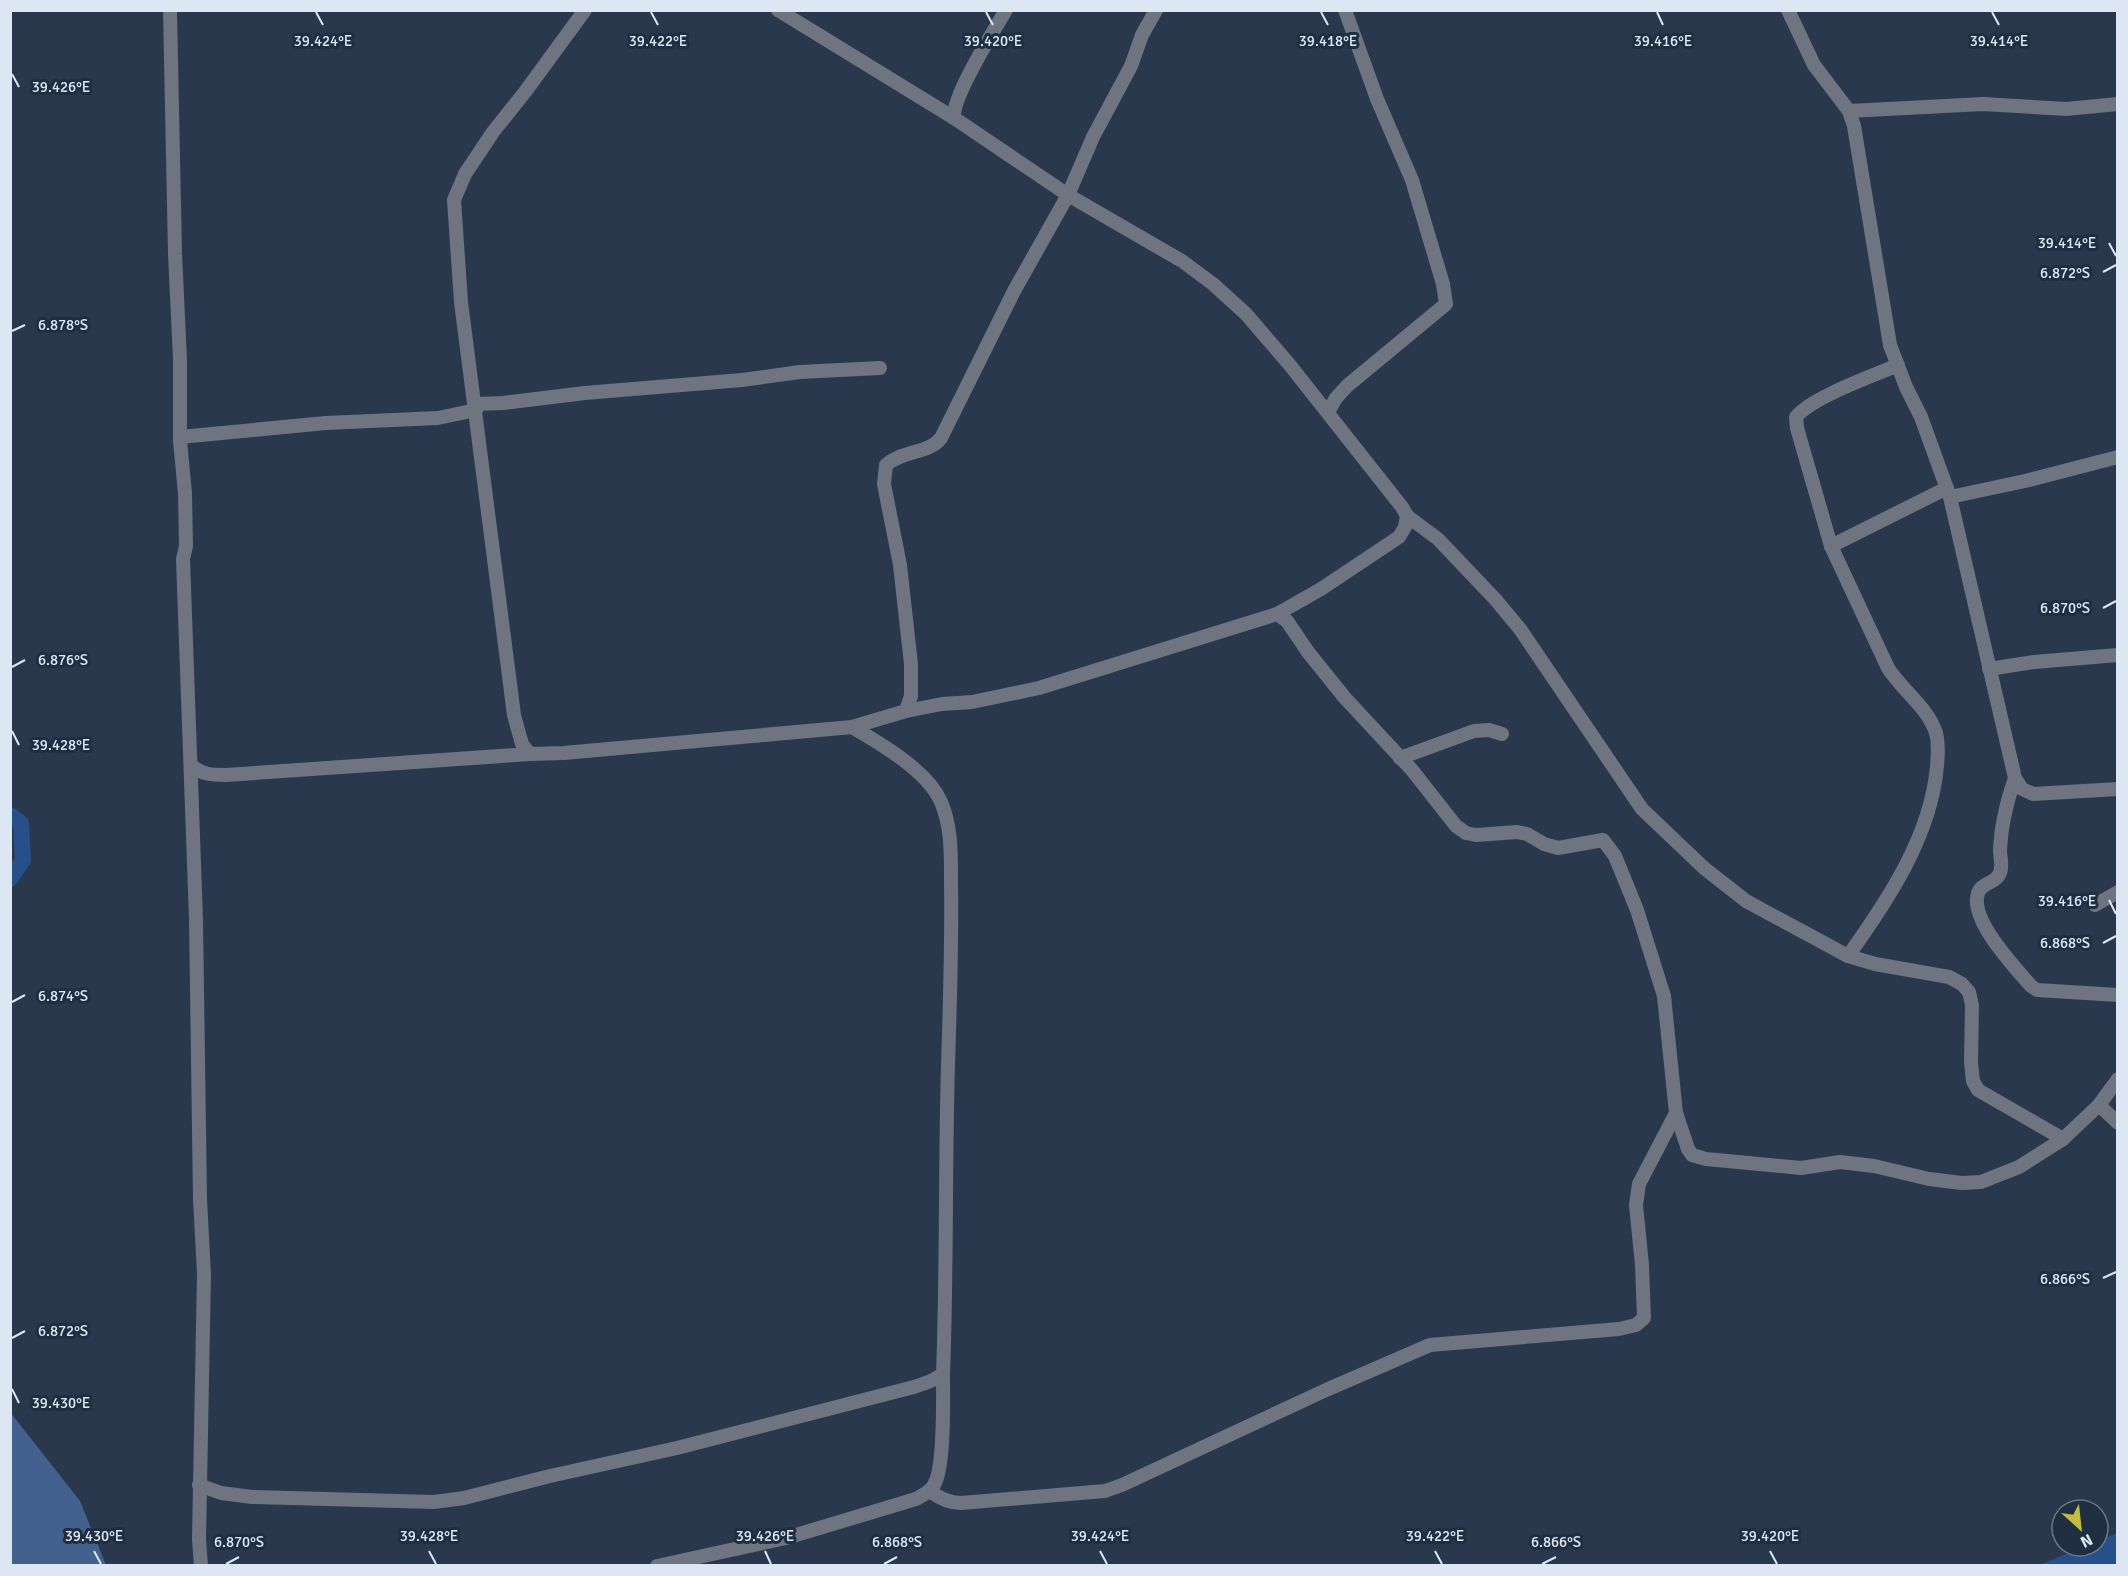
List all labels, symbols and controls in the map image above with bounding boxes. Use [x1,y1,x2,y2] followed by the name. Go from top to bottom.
[294,32,352,50] text: 39.424°E
[629,32,687,50] text: 39.422°E
[964,32,1022,50] text: 39.420°E
[1299,32,1357,50] text: 39.418°E
[1634,32,1692,50] text: 39.416°E
[1970,32,2028,50] text: 39.414°E
[32,78,90,96] text: 39.426°E
[2038,234,2096,252] text: 39.414°E
[2040,264,2090,282] text: 6.872°S
[38,316,88,334] text: 6.878°S
[2040,599,2090,617] text: 6.870°S
[38,651,88,669] text: 6.876°S
[32,736,90,754] text: 39.428°E
[2038,892,2096,910] text: 39.416°E
[2040,934,2090,952] text: 6.868°S
[38,987,88,1005] text: 6.874°S
[2040,1270,2090,1288] text: 6.866°S
[38,1322,88,1340] text: 6.872°S
[32,1394,90,1412] text: 39.430°E
[2050,1498,2110,1558] north arrow
[65,1527,123,1545] text: 39.430°E
[400,1527,458,1545] text: 39.428°E
[736,1527,794,1545] text: 39.426°E
[1071,1527,1129,1545] text: 39.424°E
[1406,1527,1464,1545] text: 39.422°E
[1741,1527,1799,1545] text: 39.420°E
[2077,1529,2096,1552] text: N
[214,1533,264,1551] text: 6.870°S
[872,1533,922,1551] text: 6.868°S
[1531,1533,1581,1551] text: 6.866°S

